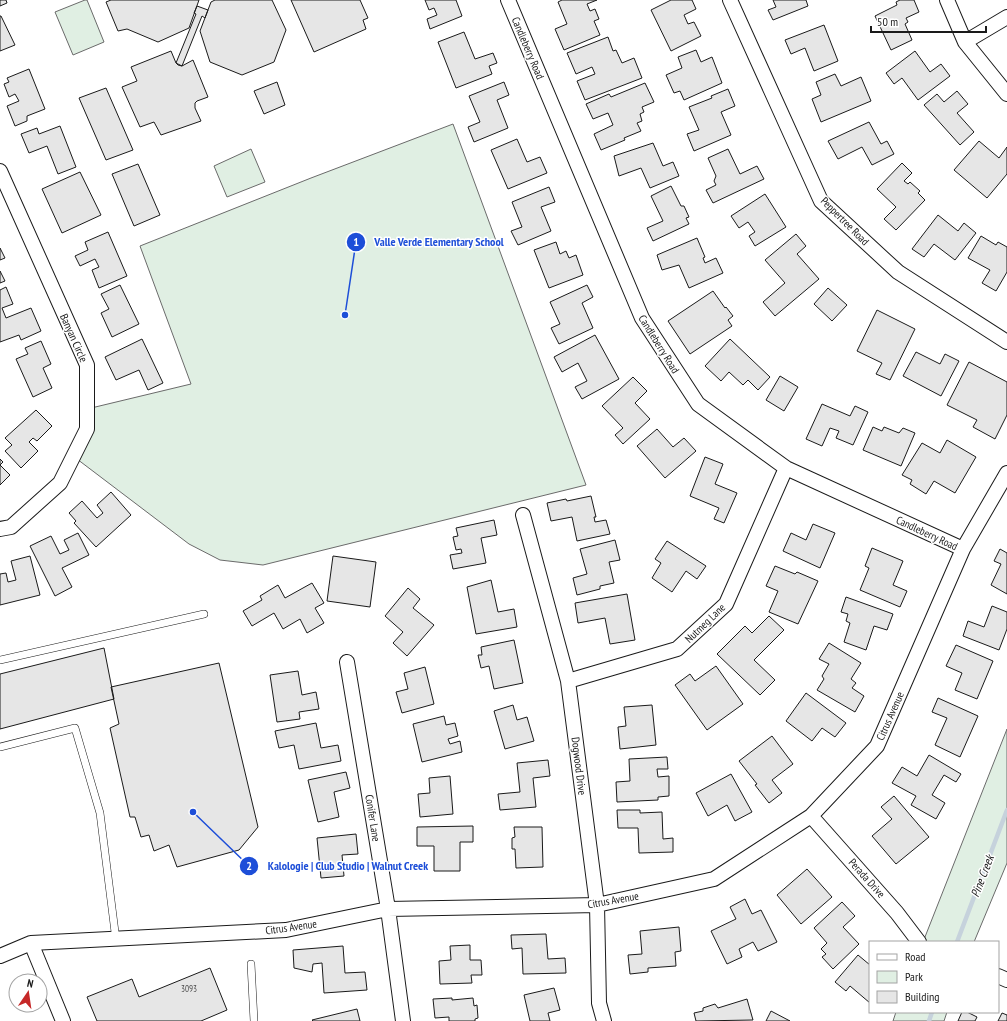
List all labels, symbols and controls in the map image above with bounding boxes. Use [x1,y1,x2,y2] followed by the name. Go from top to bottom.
[871,8,986,34] scale bar
[877,14,898,29] text: 50 m
[509,15,547,81] street label: Candleberry Road
[818,194,872,248] street label: Peppertree Road
[346,230,512,254] callout: Valle Verde Elementary School
[353,234,359,249] text: 1
[373,234,504,249] text: Valle Verde Elementary School
[57,312,91,365] street label: Banyan Circle
[636,312,683,376] street label: Candleberry Road
[894,513,960,553] street label: Candleberry Road
[682,600,728,646] street label: Nutmeg Lane
[873,689,907,743] street label: Citrus Avenue
[569,736,590,796] street label: Dogwood Drive
[362,793,384,843] street label: Conifer Lane
[967,852,997,899] water label: Pine Creek
[239,854,436,878] callout: Kalologie | Club Studio | Walnut Creek
[846,855,889,901] street label: Perada Drive
[246,858,252,873] text: 2
[268,858,428,873] text: Kalologie | Club Studio | Walnut Creek
[586,889,640,911] street label: Citrus Avenue
[264,916,318,938] street label: Citrus Avenue
[869,941,999,1013] legend
[905,949,925,964] text: Road
[905,969,923,984] text: Park
[8,973,48,1013] north arrow
[26,976,35,991] text: N
[181,983,197,994] house number: 3093
[905,989,940,1004] text: Building

